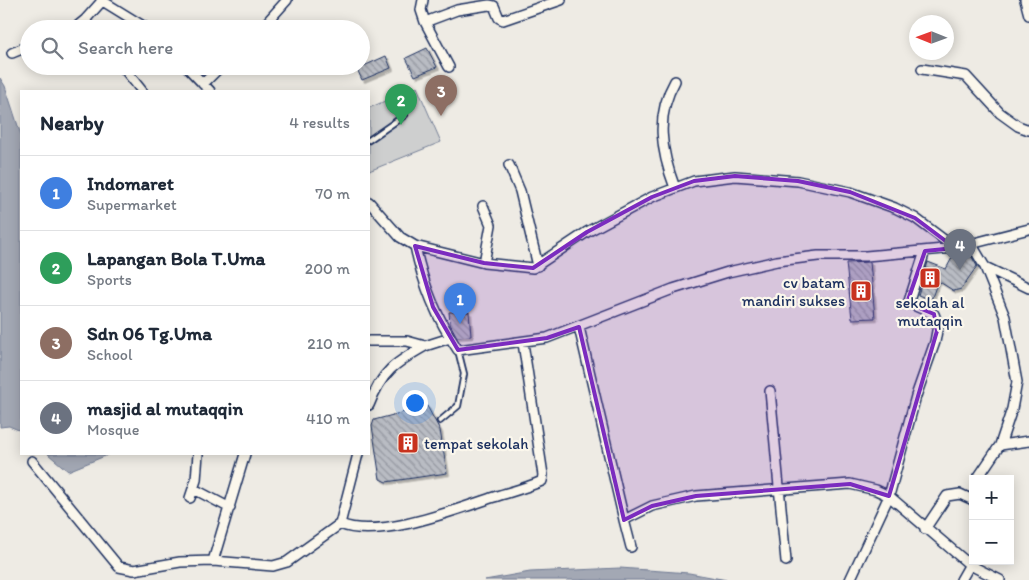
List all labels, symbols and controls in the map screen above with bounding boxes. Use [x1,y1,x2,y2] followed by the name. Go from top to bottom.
[909,15,954,60] north arrow
[20,20,370,75] search box
[38,34,66,62] icon: search
[78,36,173,59] text: Search here
[425,75,457,116] pin: 3
[385,84,417,125] pin: 2
[40,110,104,135] text: Nearby
[289,113,350,132] text: 4 results
[87,172,174,195] text: Indomaret
[52,184,60,203] text: 1
[315,184,350,203] text: 70 m
[87,195,177,214] text: Supermarket
[944,229,976,270] pin: 4
[87,247,265,270] text: Lapangan Bola T.Uma
[52,259,60,278] text: 2
[305,259,350,278] text: 200 m
[918,266,942,290] building icon: sekolah al mutaqqin
[87,270,132,289] text: Sports
[742,273,845,310] place label: cv batam mandiri sukses
[849,279,873,303] building icon: cv batam mandiri sukses
[444,283,476,324] pin: 1
[896,293,965,330] place label: sekolah al mutaqqin
[87,322,212,345] text: Sdn 06 Tg.Uma
[52,334,60,353] text: 3
[307,334,350,353] text: 210 m
[87,345,133,364] text: School
[402,390,428,416] your location
[87,397,243,420] text: masjid al mutaqqin
[51,409,61,428] text: 4
[306,409,350,428] text: 410 m
[87,420,140,439] text: Mosque
[396,431,420,455] building icon: tempat sekolah
[424,434,528,453] place label: tempat sekolah
[969,475,1014,565] map controls
[969,475,1014,520] button: +
[969,520,1014,565] button: −

